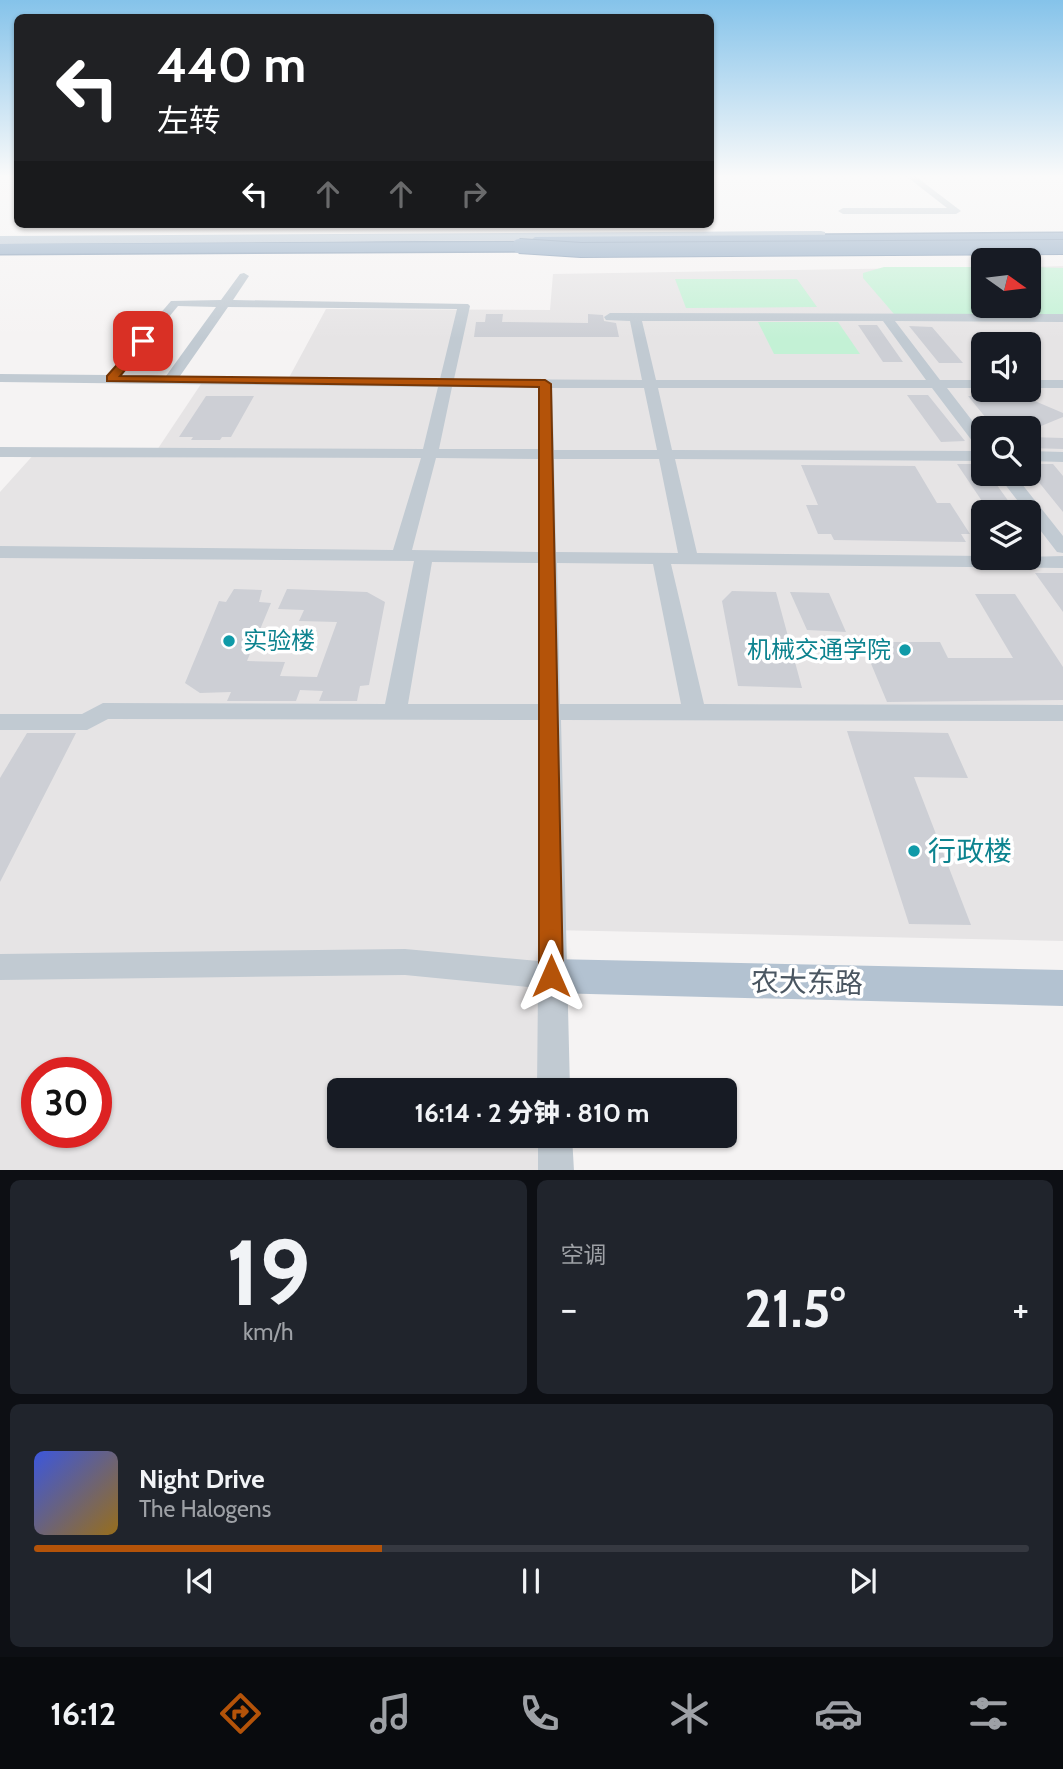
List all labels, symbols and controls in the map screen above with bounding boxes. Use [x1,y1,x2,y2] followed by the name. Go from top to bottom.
[157,35,306,94] text: 440 m
[42,42,133,133] icon: left
[157,101,221,140] text: 左转
[236,175,274,213] icon: left
[309,175,347,213] icon: ahead
[382,175,420,213] icon: ahead
[455,175,493,213] icon: right
[971,248,1041,318] north arrow
[971,248,1041,570] map controls
[113,311,173,371] pin
[124,322,162,360] icon: arrive
[971,332,1041,402] button: sound
[971,416,1041,486] button: search
[971,500,1041,570] button: layers
[243,626,315,655] place label: 实验楼
[221,633,237,649] marker: 实验楼
[747,635,891,664] place label: 机械交通学院
[897,642,913,658] marker: 机械交通学院
[928,834,1012,868] place label: 行政楼
[906,843,922,859] marker: 行政楼
[514,939,588,1013] position arrow
[751,964,863,1000] street label: 农大东路
[21,1057,112,1148] speed limit sign: 30
[415,1097,649,1129] text: 16:14 · 2 分钟 · 810 m
[226,1217,311,1328] text: 19
[561,1241,607,1269] text: 空调
[744,1277,845,1340] text: 21.5°
[561,1285,577,1332] text: −
[1012,1285,1029,1332] text: +
[243,1318,293,1346] text: km/h
[139,1463,265,1495] text: Night Drive
[139,1495,271,1523] text: The Halogens
[181,1562,219,1600] icon: previous
[512,1562,550,1600] icon: pause
[844,1562,882,1600] icon: next
[216,1689,265,1738] icon: directions
[366,1689,415,1738] icon: music
[515,1689,564,1738] icon: phone
[665,1689,714,1738] icon: climate
[814,1689,863,1738] icon: car
[964,1689,1013,1738] icon: filters
[50,1694,116,1733] text: 16:12

